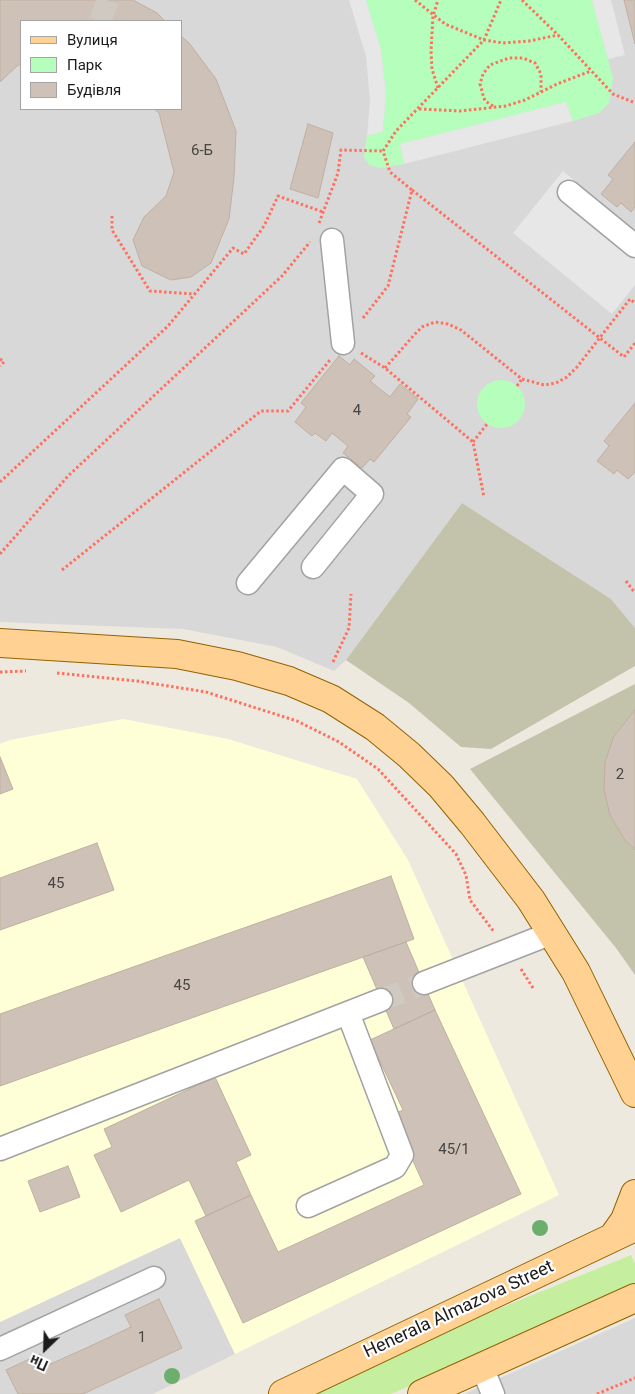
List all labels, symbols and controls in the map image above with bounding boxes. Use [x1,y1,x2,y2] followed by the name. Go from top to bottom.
[20,20,182,110] legend
[67,31,118,49] text: Вулиця
[67,56,102,74] text: Парк
[67,81,121,99] text: Будівля
[191,142,213,160] house number: 6-Б
[353,402,361,420] house number: 4
[616,766,624,784] house number: 2
[48,875,64,893] house number: 45
[174,977,190,995] house number: 45
[438,1141,470,1159] house number: 45/1
[361,1256,557,1364] street label: Henerala Almazova Street
[20,1324,70,1374] north arrow
[138,1329,146,1347] house number: 1
[28,1352,50,1374] text: Пн

